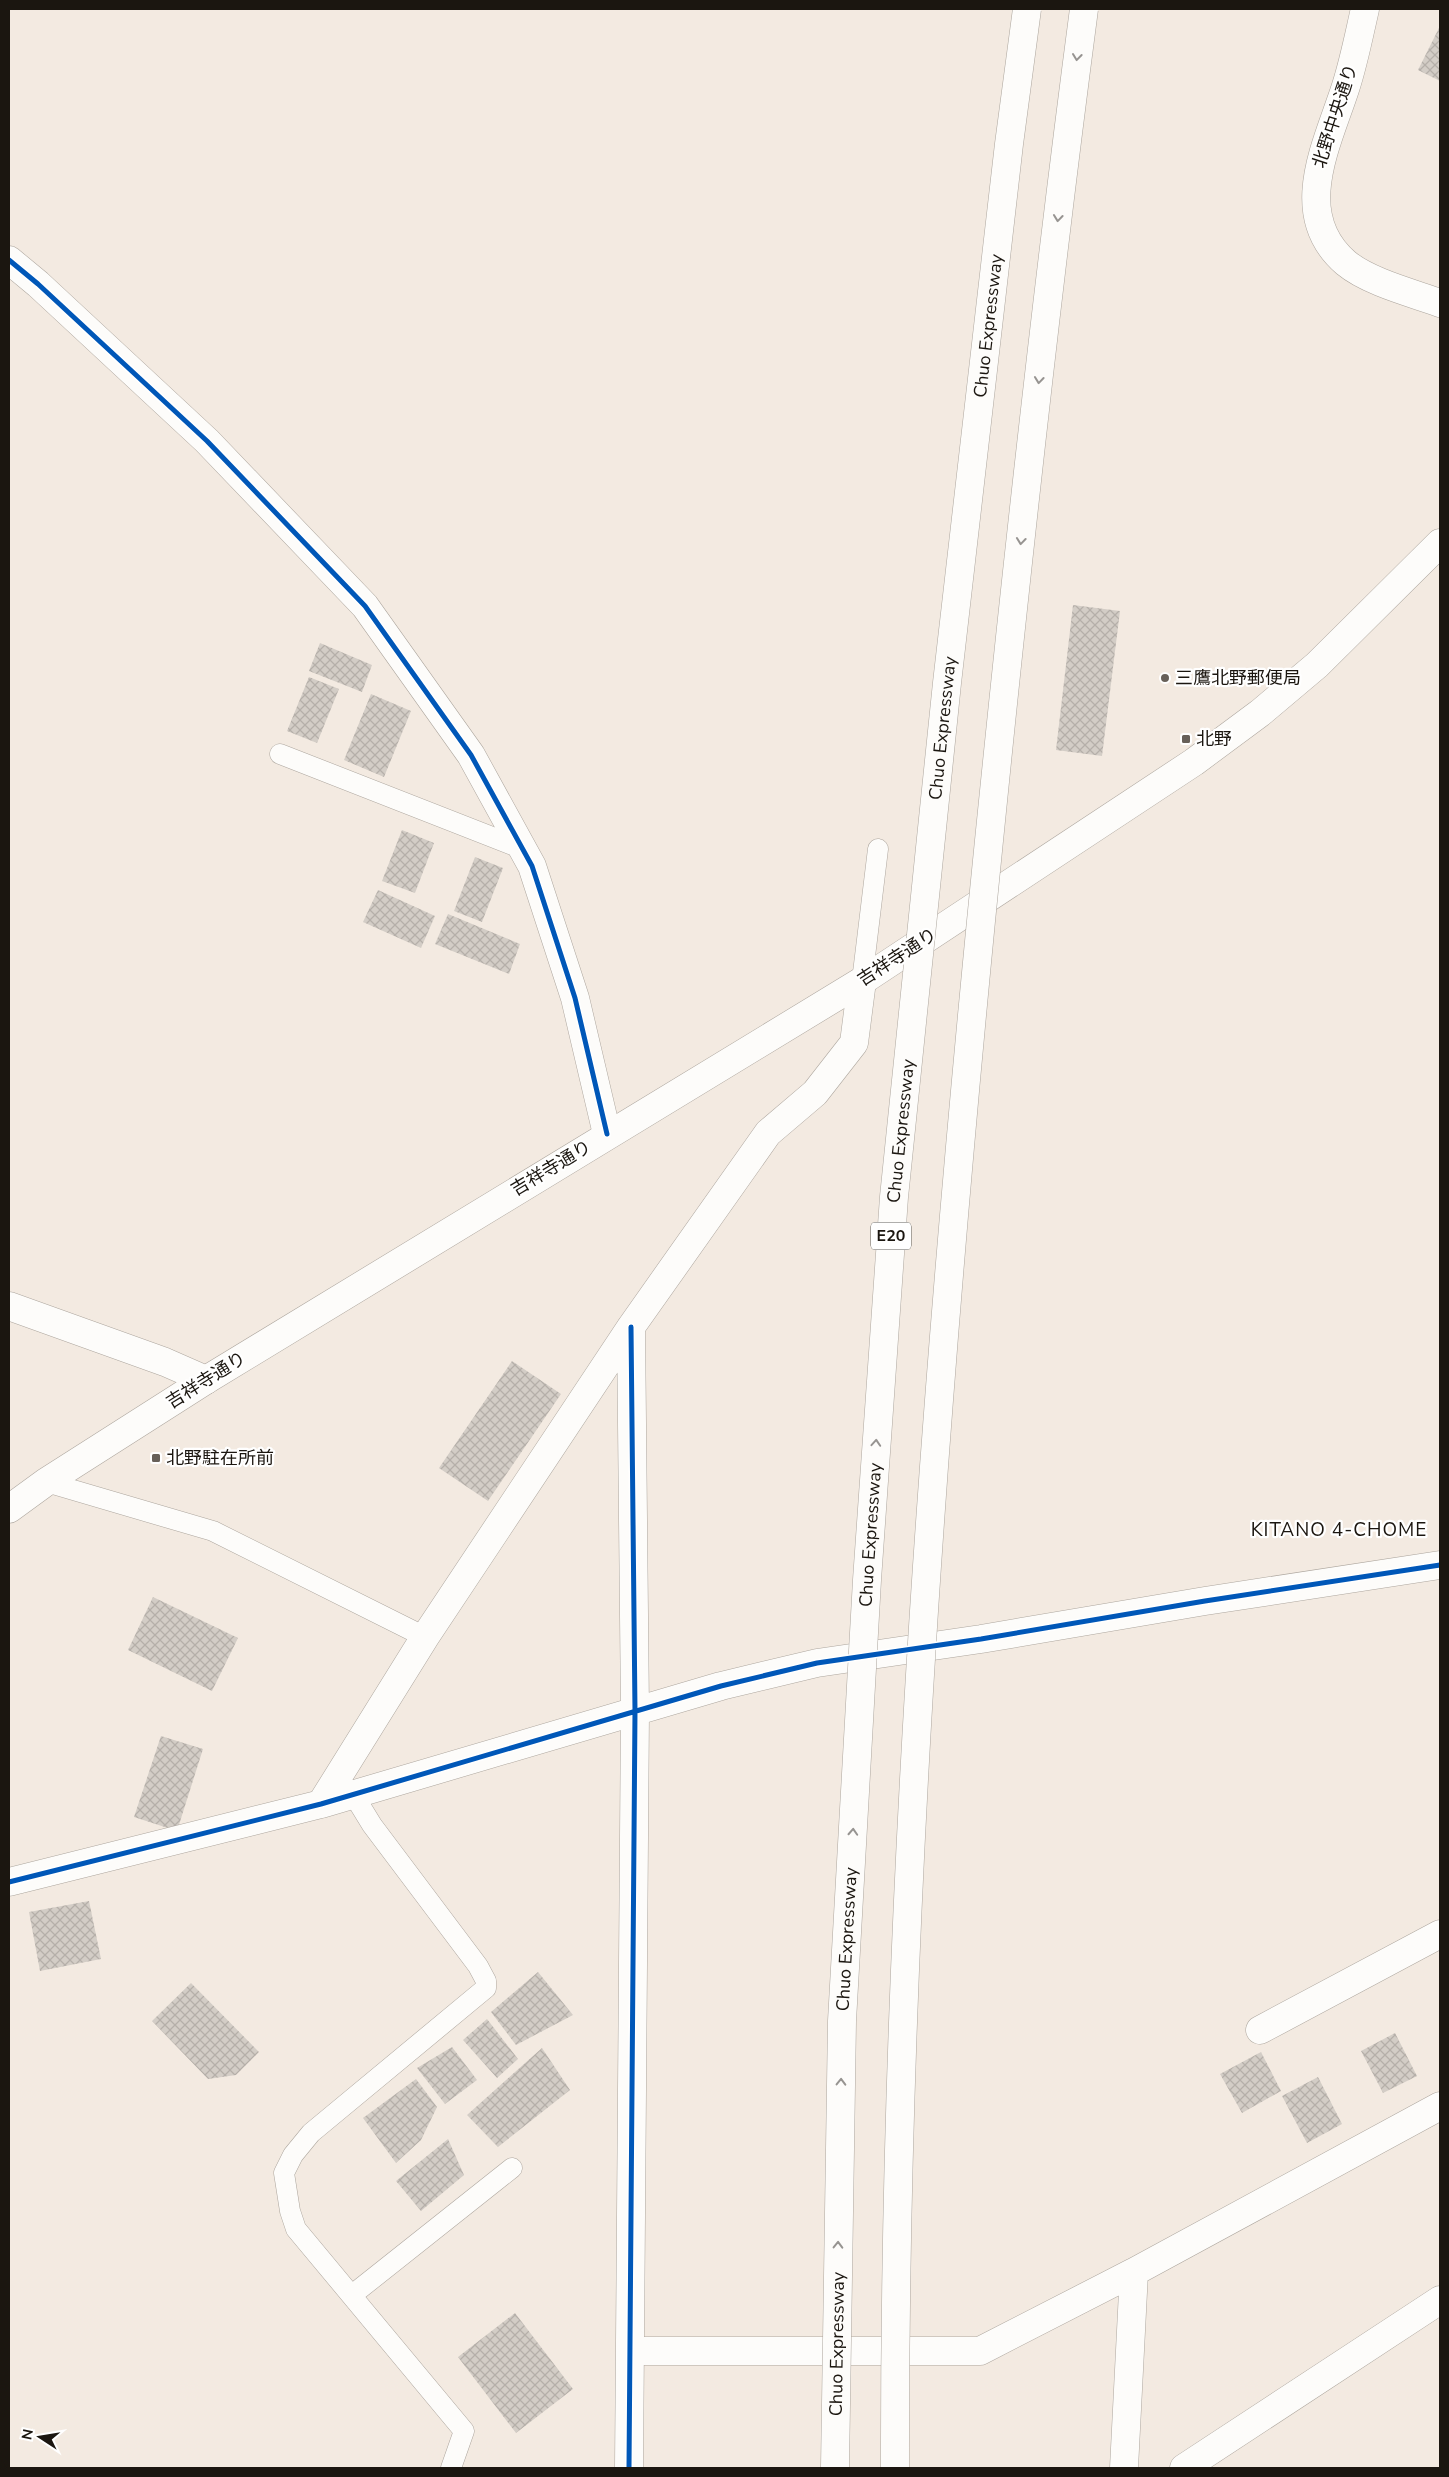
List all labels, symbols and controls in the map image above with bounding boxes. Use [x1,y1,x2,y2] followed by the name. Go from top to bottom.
[1073,53,1083,61] one-way arrow
[1307,61,1363,171] street label: 北野中央通り
[1053,215,1064,223] one-way arrow
[968,252,1008,399] street label: Chuo Expressway
[1034,376,1045,384] one-way arrow
[1016,538,1027,546] one-way arrow
[923,654,962,801] street label: Chuo Expressway
[1175,666,1301,690] place label: 三鷹北野郵便局
[1159,672,1171,684] marker: 三鷹北野郵便局
[1196,727,1232,751] place label: 北野
[1180,733,1192,745] marker: 北野
[853,922,941,992] street label: 吉祥寺通り
[881,1057,920,1204] street label: Chuo Expressway
[506,1135,596,1201] street label: 吉祥寺通り
[871,1222,911,1250] road number: E20
[161,1346,251,1414] street label: 吉祥寺通り
[871,1439,882,1447] one-way arrow
[166,1446,274,1470] place label: 北野駐在所前
[150,1452,162,1464] marker: 北野駐在所前
[853,1461,887,1608] street label: Chuo Expressway
[1251,1517,1427,1543] district label: KITANO 4-CHOME
[847,1828,858,1836] one-way arrow
[831,1866,863,2012] street label: Chuo Expressway
[836,2078,846,2086] one-way arrow
[833,2240,843,2248] one-way arrow
[824,2271,850,2416] street label: Chuo Expressway
[15,2412,65,2462] north arrow
[17,2427,38,2442] text: N

